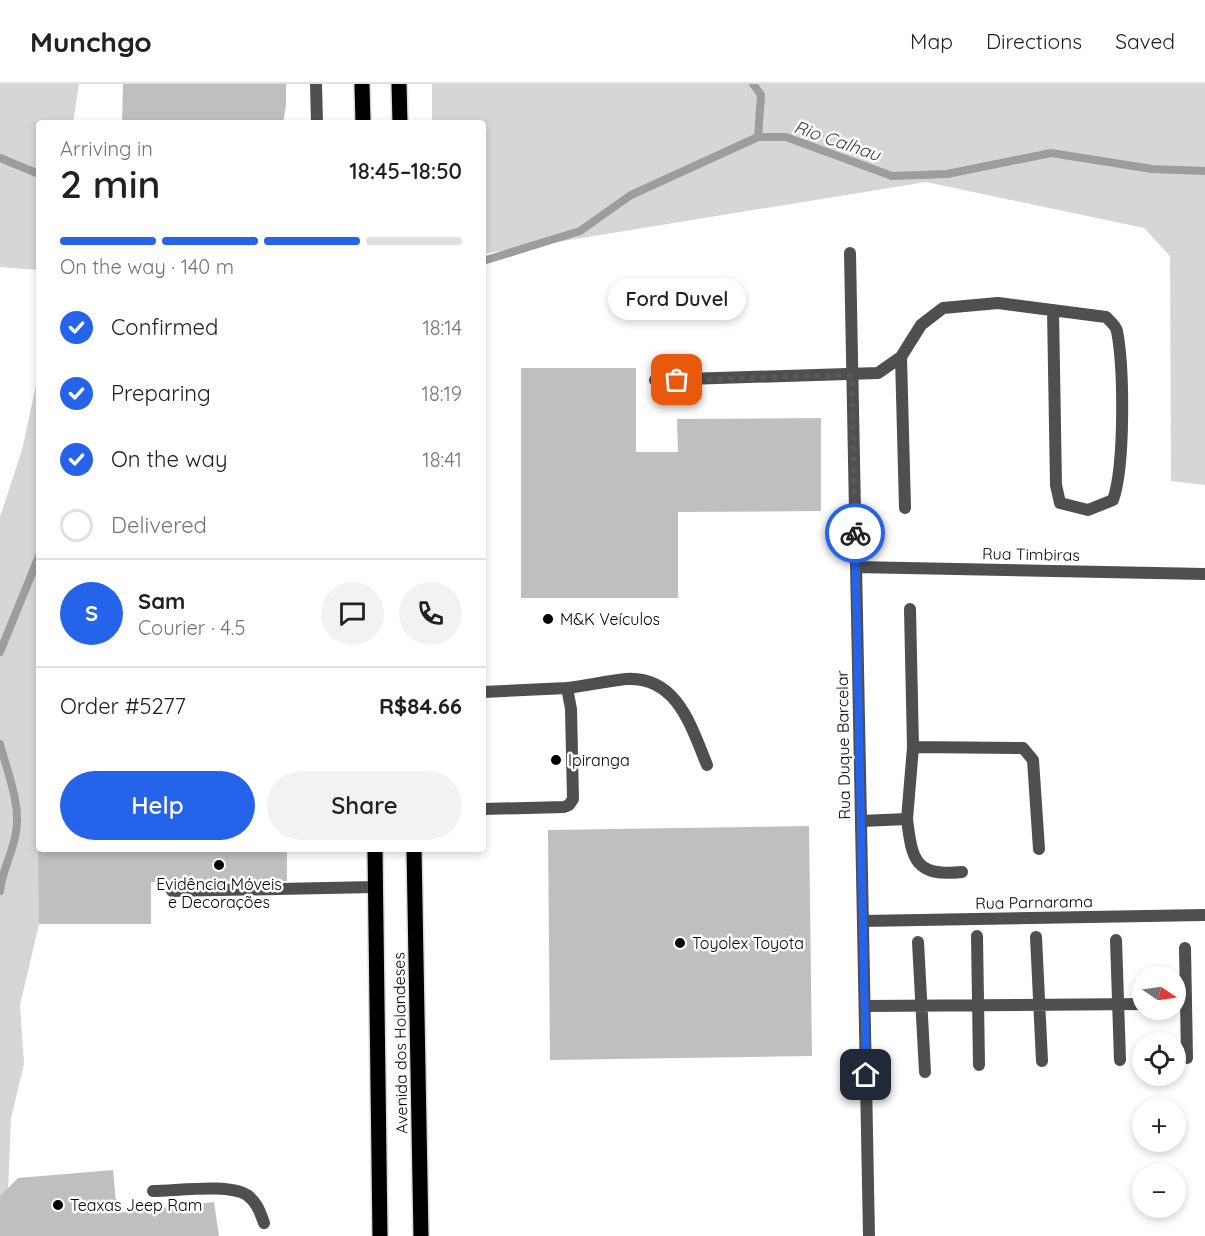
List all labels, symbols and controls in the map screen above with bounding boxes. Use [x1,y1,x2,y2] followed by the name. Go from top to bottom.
[30,24,152,59] text: Munchgo
[910,28,953,54] text: Map
[986,28,1082,54] text: Directions
[1115,28,1175,54] text: Saved
[791,115,885,167] water label: Rio Calhau
[60,136,153,161] text: Arriving in
[349,157,462,185] text: 18:45–18:50
[60,159,161,208] text: 2 min
[60,254,234,279] text: On the way · 140 m
[608,278,746,320] callout: Ford Duvel
[626,286,728,311] text: Ford Duvel
[60,311,93,344] icon: check
[111,313,218,341] text: Confirmed
[422,315,462,340] text: 18:14
[651,354,702,405] pin
[660,363,693,396] icon: bag
[60,377,93,410] icon: check
[111,379,211,407] text: Preparing
[422,381,462,406] text: 18:19
[60,443,93,476] icon: check
[111,445,227,473] text: On the way
[422,447,462,472] text: 18:41
[825,503,885,563] courier
[111,511,207,539] text: Delivered
[839,517,872,550] icon: bike
[982,543,1080,565] street label: Rua Timbiras
[321,582,384,645] button: chat
[399,582,462,645] button: phone
[138,587,185,615] text: Sam
[85,599,98,627] text: S
[560,609,660,629] place label: M&K Veículos
[541,612,555,626] marker: M&K Veículos
[138,615,245,640] text: Courier · 4.5
[832,670,854,820] street label: Rua Duque Barcelar
[60,692,186,720] text: Order #5277
[379,692,462,720] text: R$84.66
[568,750,630,770] place label: Ipiranga
[549,753,563,767] marker: Ipiranga
[60,771,255,840] button: Help
[267,771,462,840] button: Share
[212,858,226,872] marker: Evidência Móveis e Decorações
[156,874,282,912] place label: Evidência Móveis e Decorações
[975,891,1093,913] street label: Rua Parnarama
[692,933,804,953] place label: Toyolex Toyota
[673,936,687,950] marker: Toyolex Toyota
[388,952,412,1134] street label: Avenida dos Holandeses
[1132,966,1186,1020] north arrow
[1132,966,1186,1218] map controls
[1132,1032,1186,1086] button: locate
[840,1049,891,1100] pin
[849,1058,882,1091] icon: home
[1132,1098,1186,1152] button: +
[1132,1164,1186,1218] button: −
[70,1195,202,1215] place label: Teaxas Jeep Ram
[51,1198,65,1212] marker: Teaxas Jeep Ram

